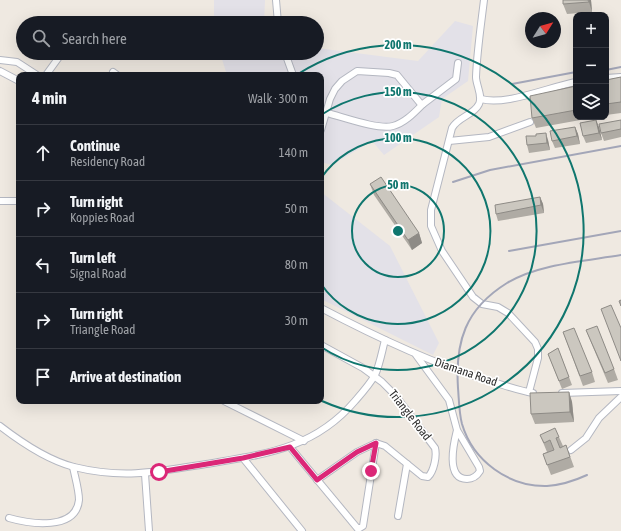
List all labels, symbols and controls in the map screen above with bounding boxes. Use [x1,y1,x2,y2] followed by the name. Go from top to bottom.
[525,12,561,48] north arrow
[573,12,609,120] map controls
[573,12,609,48] button: +
[16,16,324,60] search box
[30,27,52,49] icon: search
[62,30,127,47] text: Search here
[384,38,412,52] text: 200 m
[573,48,609,84] button: −
[573,84,609,120] button: layers
[384,85,412,99] text: 150 m
[32,88,67,108] text: 4 min
[248,91,308,106] text: Walk · 300 m
[384,131,412,145] text: 100 m
[70,137,120,154] text: Continue
[32,142,54,164] icon: ahead
[279,145,308,160] text: 140 m
[70,154,145,169] text: Residency Road
[387,178,409,192] text: 50 m
[70,193,123,210] text: Turn right
[32,198,54,220] icon: right
[285,201,308,216] text: 50 m
[70,210,135,225] text: Koppies Road
[391,224,405,238] centre of rings
[70,249,116,266] text: Turn left
[32,254,54,276] icon: left
[285,257,308,272] text: 80 m
[70,266,126,281] text: Signal Road
[70,305,123,322] text: Turn right
[32,310,54,332] icon: right
[285,313,308,328] text: 30 m
[70,322,136,337] text: Triangle Road
[433,355,499,389] street label: Diamana Road
[32,366,54,388] icon: arrive
[70,368,181,385] text: Arrive at destination
[386,387,434,443] street label: Triangle Road
[362,462,380,480] route end
[150,463,168,481] route start

